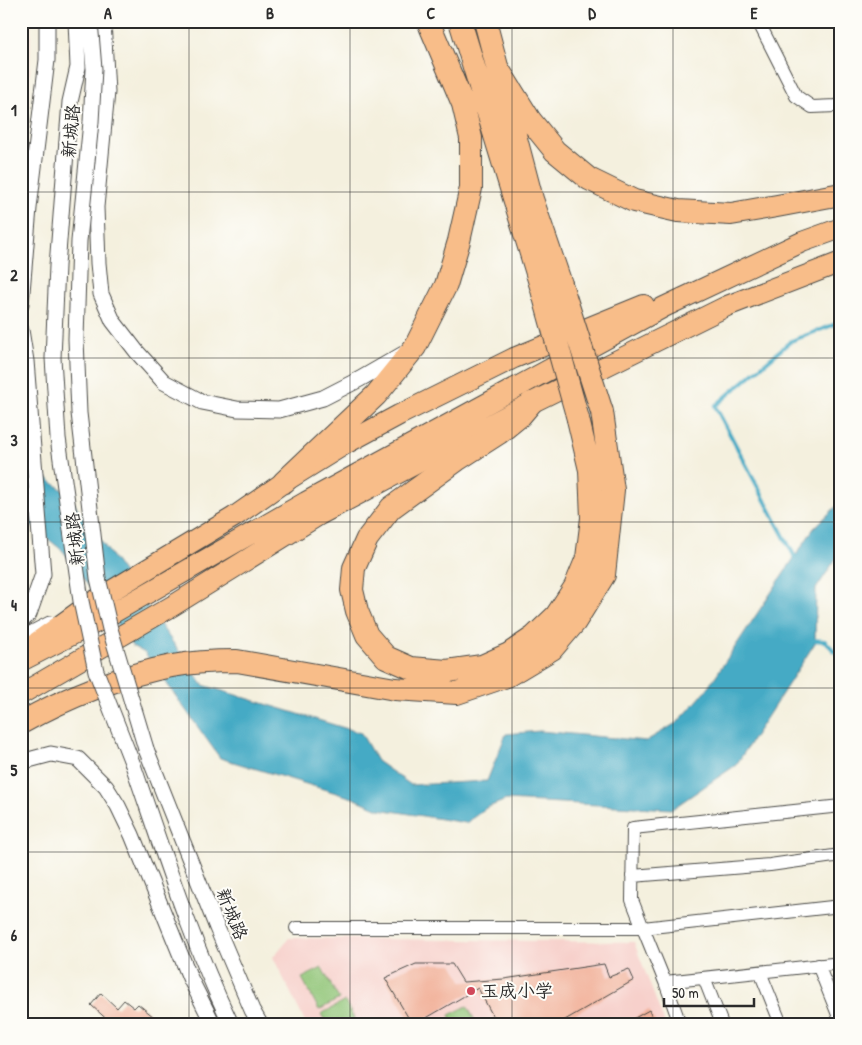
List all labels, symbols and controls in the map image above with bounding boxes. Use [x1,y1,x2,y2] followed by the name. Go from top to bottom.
[104,2,112,24] text: A
[266,2,274,24] text: B
[427,2,436,24] text: C
[588,2,596,24] text: D
[750,2,758,24] text: E
[11,99,17,121] text: 1
[56,103,85,159] street label: 新城路
[10,264,18,286] text: 2
[10,429,18,451] text: 3
[59,511,90,567] street label: 新城路
[11,594,17,616] text: 4
[11,759,18,781] text: 5
[211,884,254,944] street label: 新城路
[11,924,18,946] text: 6
[664,975,754,1007] scale bar
[481,978,553,1003] place label: 玉成小学
[672,982,699,1003] text: 50 m
[465,985,477,997] marker: 玉成小学

